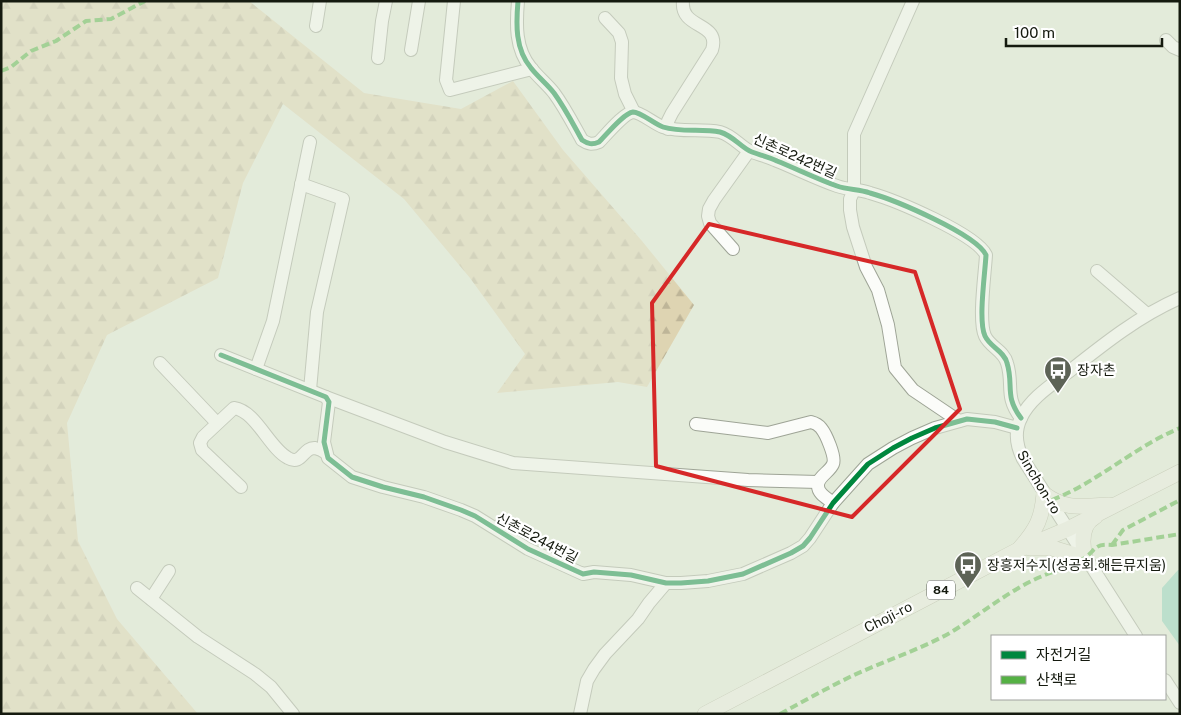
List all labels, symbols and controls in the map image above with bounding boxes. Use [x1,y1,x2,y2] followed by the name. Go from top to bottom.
[1006,15,1162,47] scale bar
[1014,24,1055,41] text: 100 m
[751,130,839,182] street label: 신촌로242번길
[1043,355,1073,394] bus stop icon: 장자촌
[1077,362,1116,378] place label: 장자촌
[1014,447,1064,517] street label: Sinchon-ro
[493,510,581,566] street label: 신촌로244번길
[953,550,983,589] bus stop icon: 장흥저수지(성공회.해든뮤지움)
[987,557,1166,573] place label: 장흥저수지(성공회.해든뮤지움)
[927,580,955,600] road number: 84
[861,598,915,636] street label: Choji-ro
[991,635,1166,700] legend
[1036,646,1091,663] text: 자전거길
[1036,671,1077,688] text: 산책로

